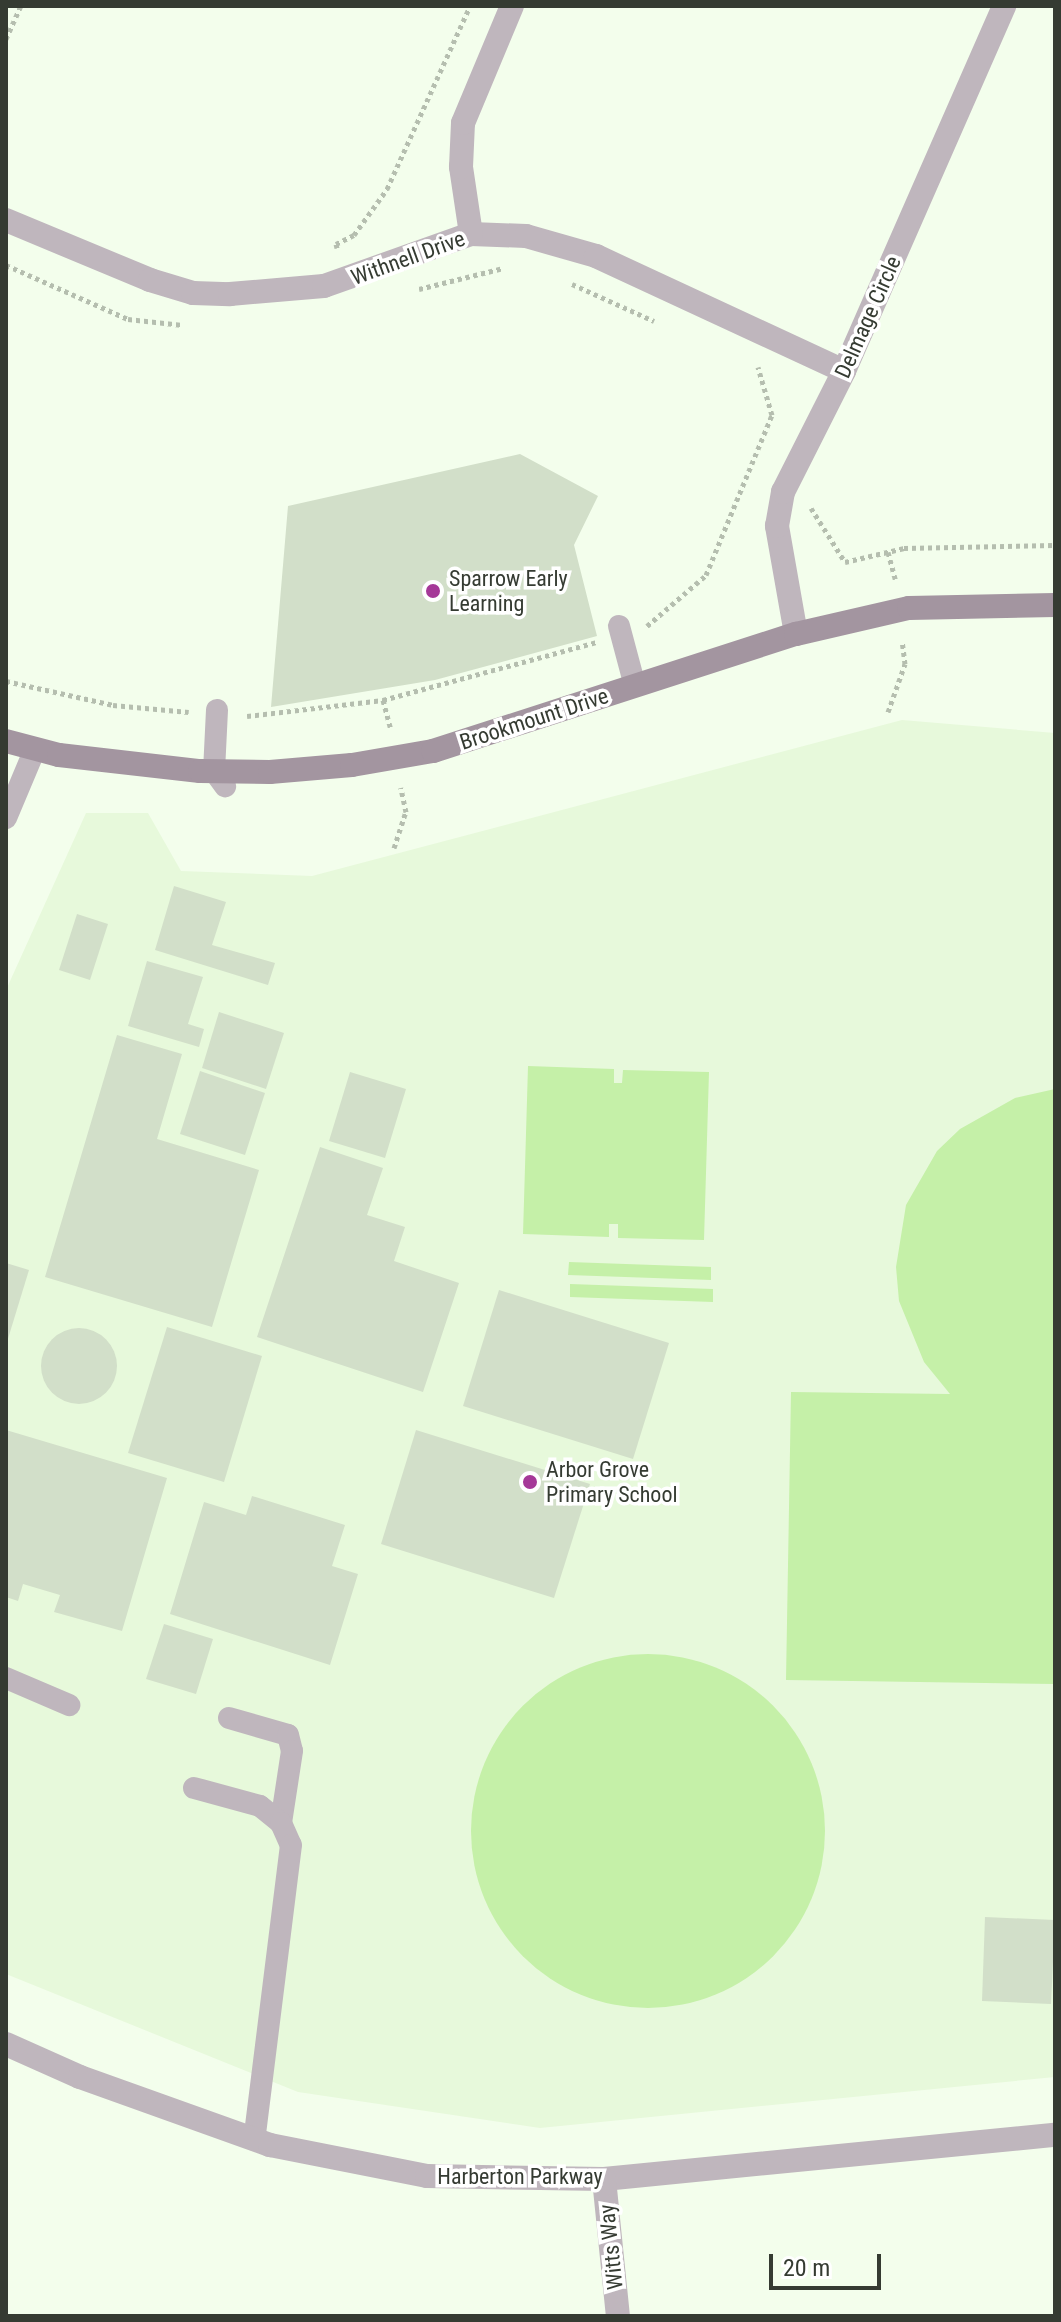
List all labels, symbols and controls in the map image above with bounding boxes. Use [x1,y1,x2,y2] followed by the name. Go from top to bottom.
[348,225,468,291] street label: Withnell Drive
[829,252,907,382] street label: Delmage Circle
[449,565,568,616] place label: Sparrow Early Learning
[424,582,442,600] marker: Sparrow Early Learning
[456,683,612,755] street label: Brookmount Drive
[546,1456,677,1508] place label: Arbor Grove Primary School
[521,1473,539,1491] marker: Arbor Grove Primary School
[437,2164,603,2190] street label: Harberton Parkway
[593,2203,629,2291] street label: Witts Way
[773,2238,885,2288] scale bar
[783,2254,830,2282] text: 20 m

